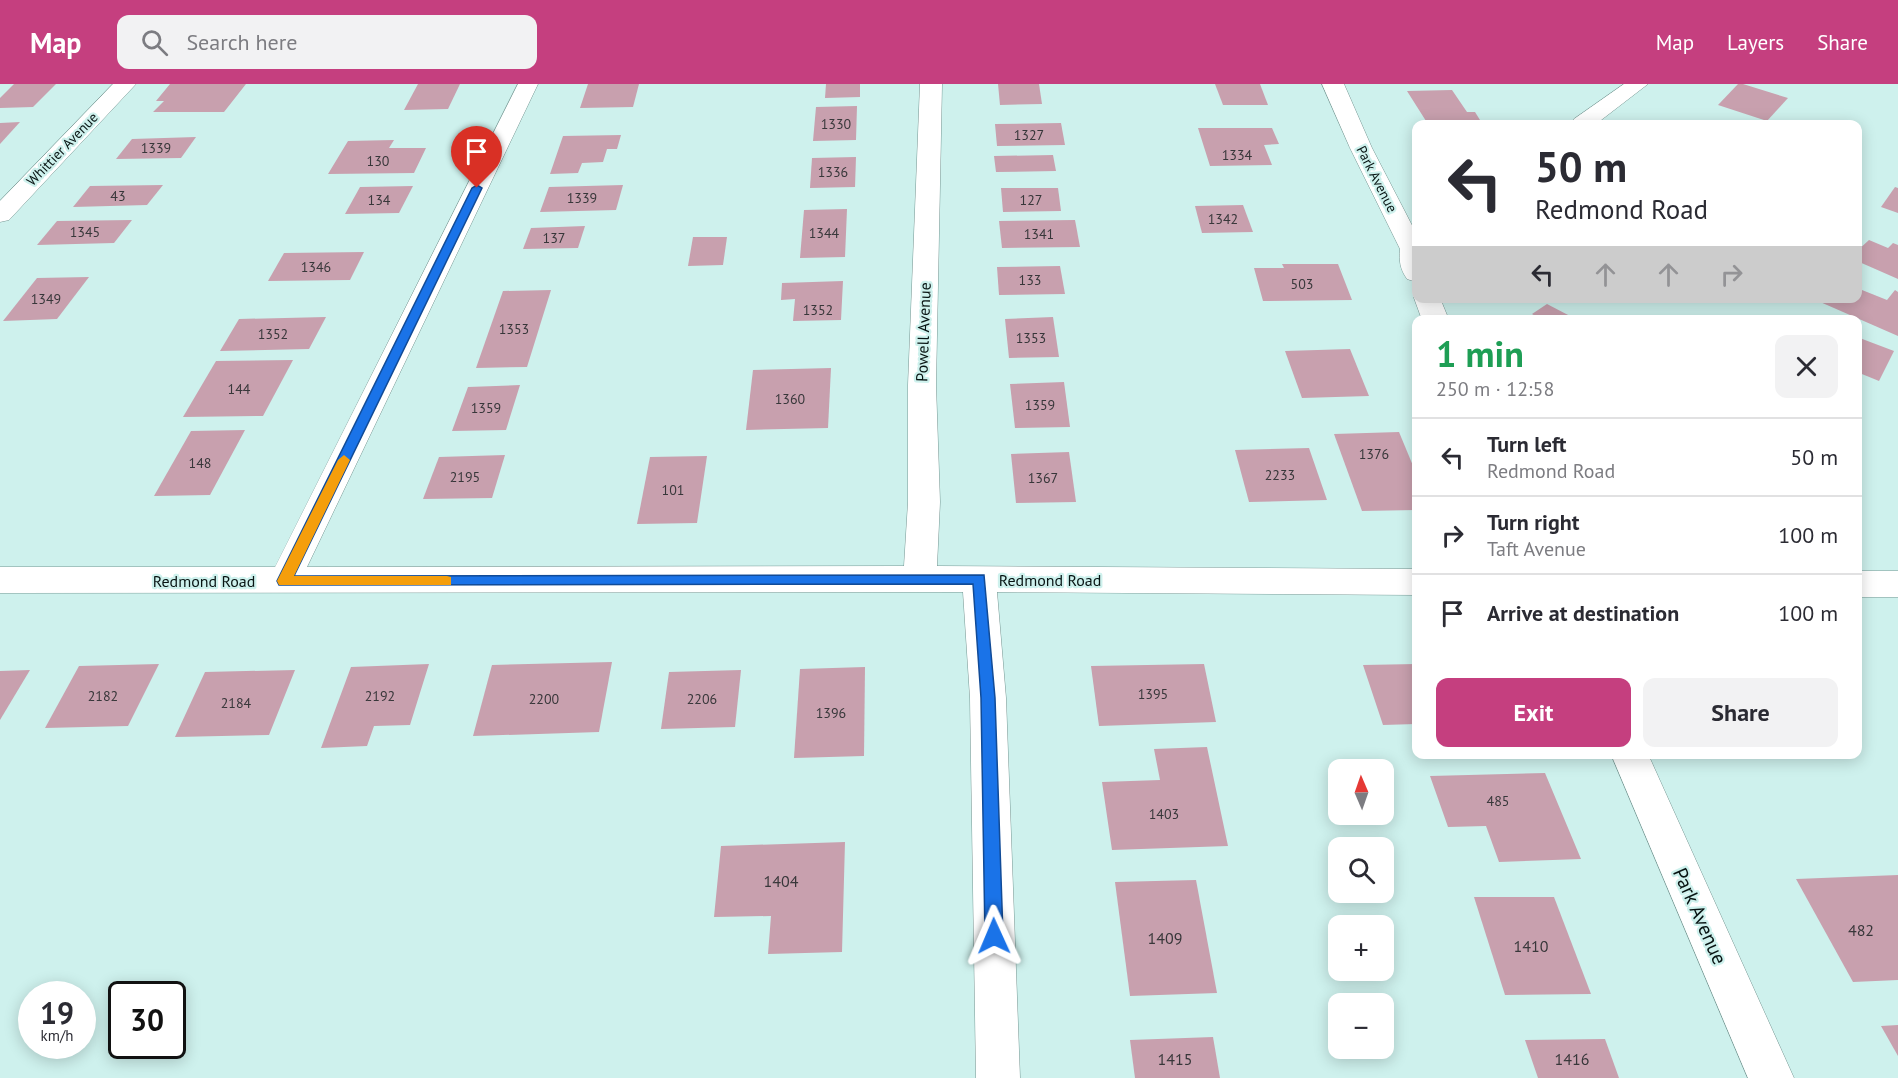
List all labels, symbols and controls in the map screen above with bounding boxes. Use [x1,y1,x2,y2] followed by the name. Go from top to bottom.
[117,15,537,69] search box
[30,24,81,61] text: Map
[138,26,171,59] icon: search
[186,28,297,56] text: Search here
[1656,29,1694,56] text: Map
[1727,29,1784,56] text: Layers
[1817,29,1868,56] text: Share
[22,109,102,189] street label: Whittier Avenue
[821,115,852,133] house number: 1330
[451,126,502,188] pin
[1014,126,1044,144] house number: 1327
[460,135,493,168] icon: arrive
[141,139,171,157] house number: 1339
[1535,139,1627,194] text: 50 m
[1353,143,1401,215] street label: Park Avenue
[1436,144,1514,222] icon: left
[1222,146,1253,164] house number: 1334
[367,152,390,170] house number: 130
[818,163,848,181] house number: 1336
[110,187,126,205] house number: 43
[567,189,597,207] house number: 1339
[368,191,391,209] house number: 134
[1020,191,1042,209] house number: 127
[1535,192,1708,226] text: Redmond Road
[1208,210,1238,228] house number: 1342
[70,223,100,241] house number: 1345
[809,224,840,242] house number: 1344
[1024,225,1054,243] house number: 1341
[543,229,565,247] house number: 137
[301,258,331,276] house number: 1346
[1526,258,1559,291] icon: left
[1589,258,1622,291] icon: ahead
[1652,258,1685,291] icon: ahead
[1715,258,1748,291] icon: right
[1019,271,1041,289] house number: 133
[1291,275,1313,293] house number: 503
[911,282,935,382] street label: Powell Avenue
[31,290,61,308] house number: 1349
[803,301,833,319] house number: 1352
[499,320,529,338] house number: 1353
[258,325,288,343] house number: 1352
[1016,329,1046,347] house number: 1353
[1436,330,1524,377] text: 1 min
[1775,335,1838,398] button: close
[1436,376,1554,402] text: 250 m · 12:58
[228,380,251,398] house number: 144
[775,390,806,408] house number: 1360
[1025,396,1055,414] house number: 1359
[471,399,501,417] house number: 1359
[1487,430,1567,458] text: Turn left
[1436,441,1469,474] icon: left
[1790,443,1838,471] text: 50 m
[1359,445,1389,463] house number: 1376
[189,454,211,472] house number: 148
[1487,458,1615,484] text: Redmond Road
[1265,466,1295,484] house number: 2233
[450,468,480,486] house number: 2195
[1028,469,1058,487] house number: 1367
[662,481,684,499] house number: 101
[1487,508,1579,536] text: Turn right
[1436,519,1469,552] icon: right
[1778,521,1838,549] text: 100 m
[1487,536,1586,562] text: Taft Avenue
[999,570,1101,590] street label: Redmond Road
[153,571,255,591] street label: Redmond Road
[1436,597,1469,630] icon: arrive
[1487,599,1679,627] text: Arrive at destination
[1778,599,1838,627] text: 100 m
[1436,678,1631,747] button: Exit
[1643,678,1838,747] button: Share
[1138,685,1168,703] house number: 1395
[88,687,118,705] house number: 2182
[365,687,395,705] house number: 2192
[529,690,560,708] house number: 2200
[687,690,717,708] house number: 2206
[221,694,252,712] house number: 2184
[816,704,846,722] house number: 1396
[1328,759,1394,825] north arrow
[1328,759,1394,1059] map controls
[1487,792,1509,810] house number: 485
[1149,805,1179,823] house number: 1403
[1328,837,1394,903] button: search
[1667,864,1733,968] street label: Park Avenue
[764,871,799,891] house number: 1404
[962,904,1026,968] position arrow
[1328,915,1394,981] button: +
[1848,920,1874,940] house number: 482
[1148,928,1182,948] house number: 1409
[1514,936,1549,956] house number: 1410
[108,981,186,1059] speed limit sign: 30
[40,993,74,1032] text: 19
[1328,993,1394,1059] button: −
[41,1026,73,1045] text: km/h
[1158,1049,1192,1069] house number: 1415
[1555,1049,1589,1069] house number: 1416

